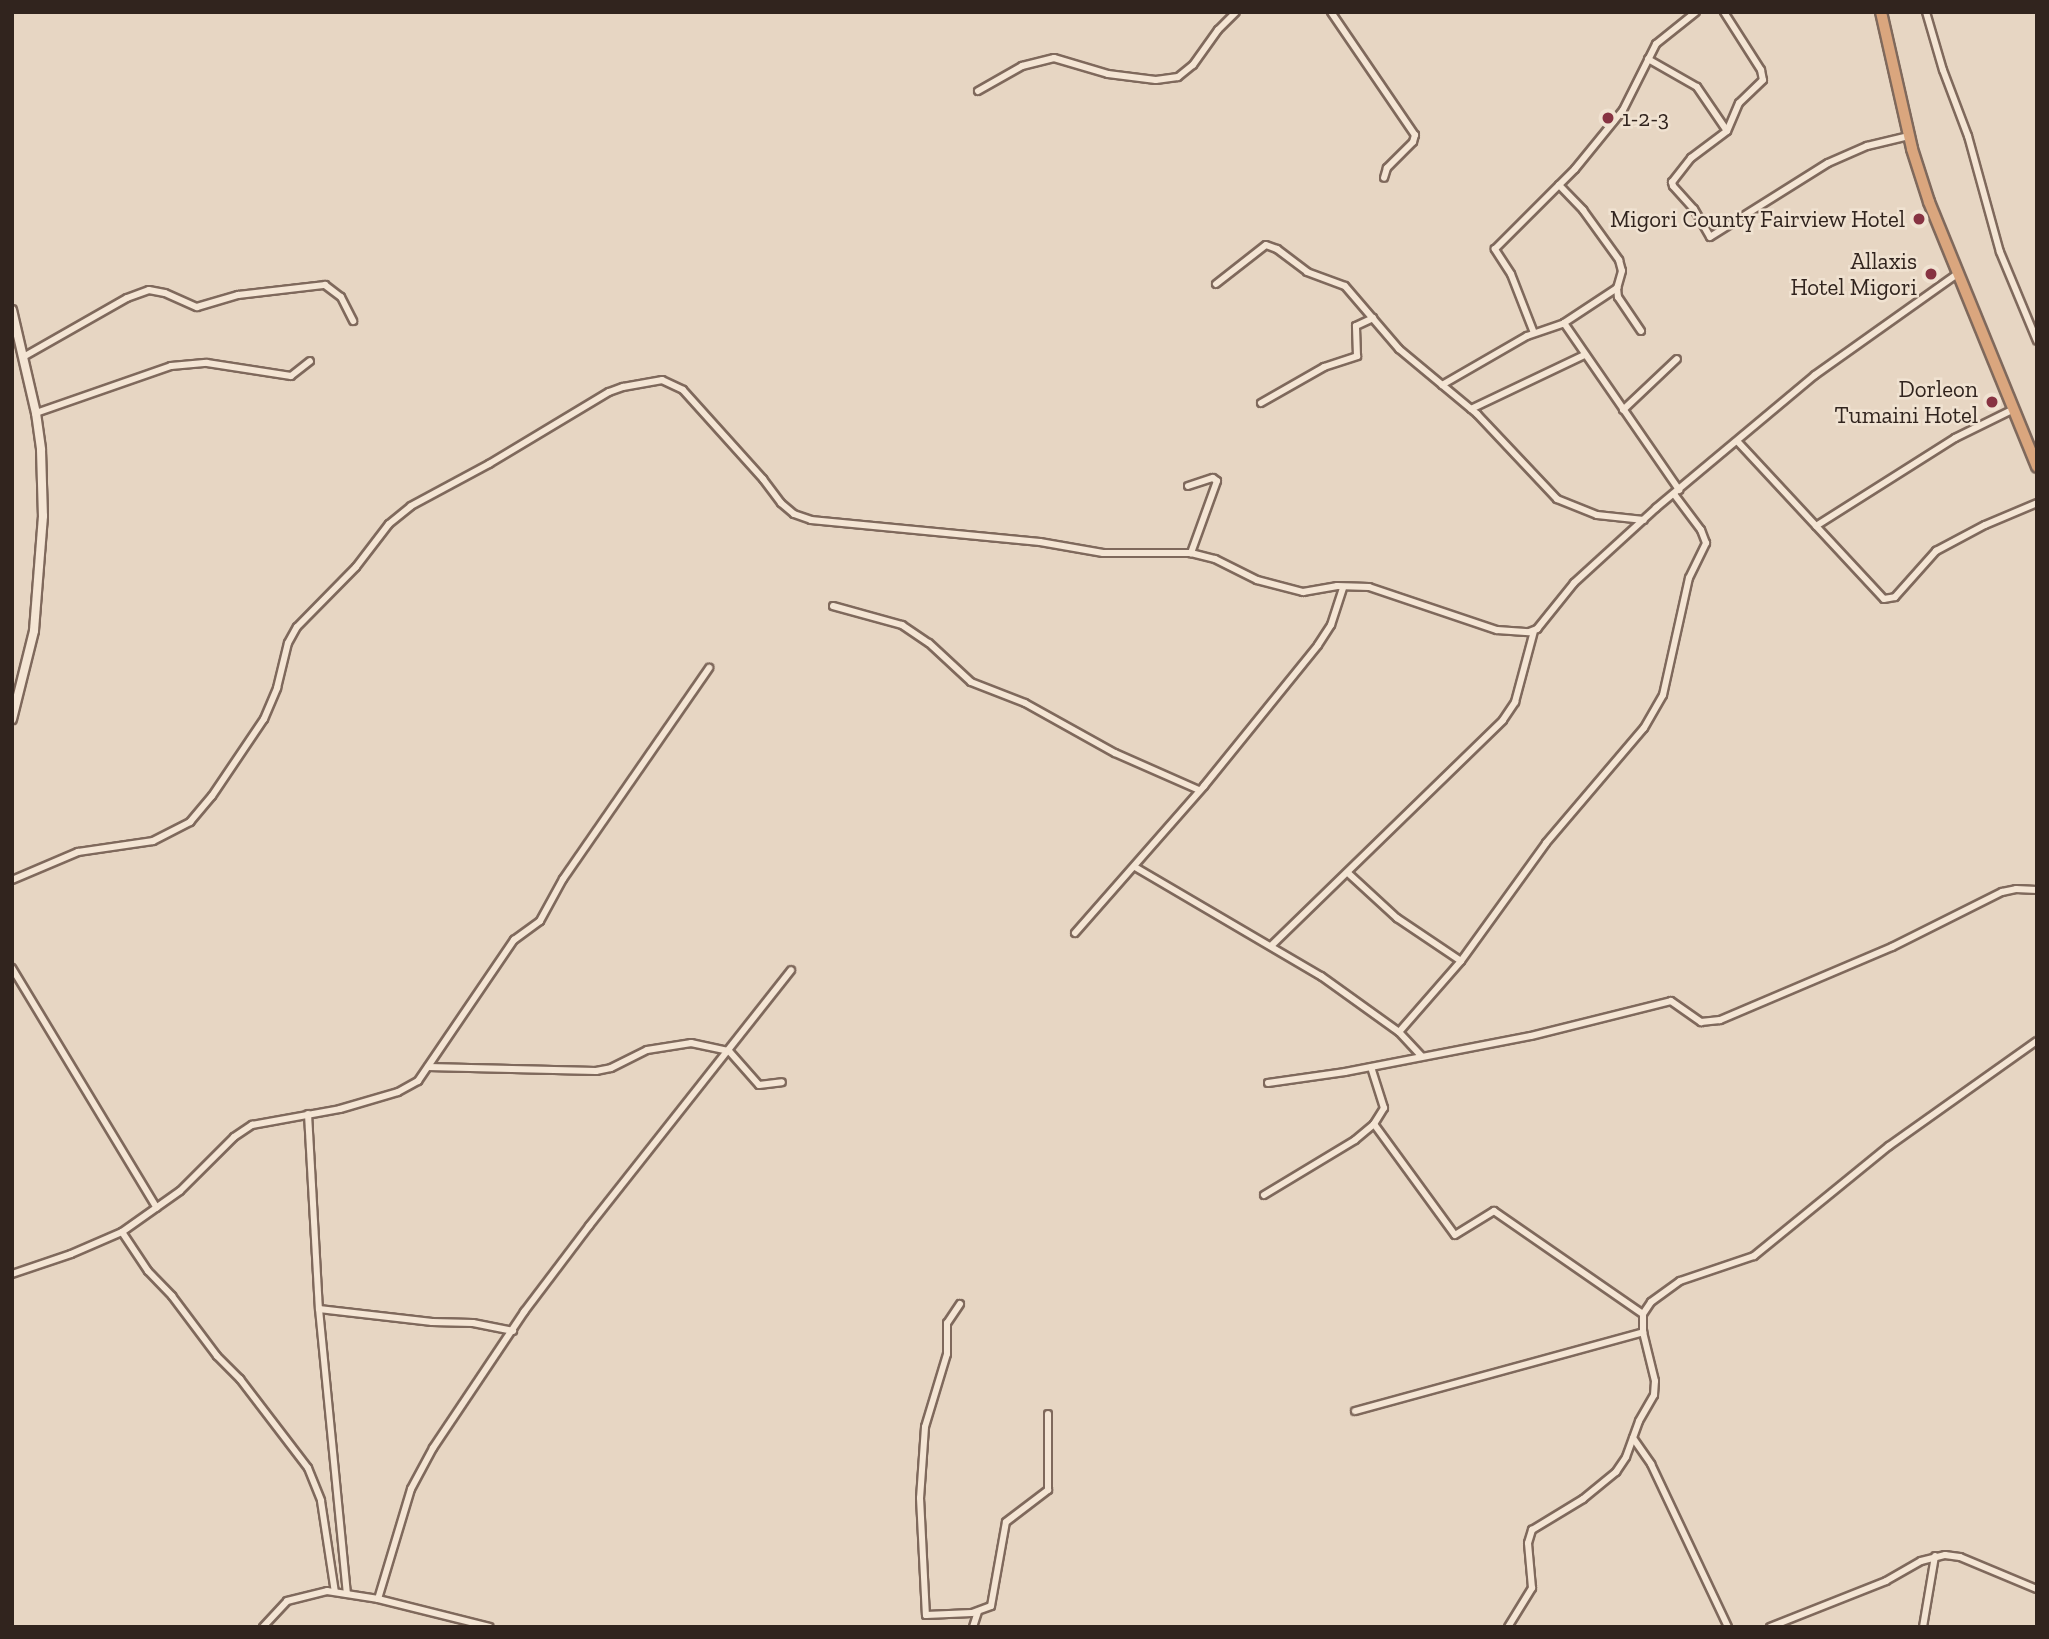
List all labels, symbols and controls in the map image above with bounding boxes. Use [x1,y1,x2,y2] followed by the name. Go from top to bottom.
[1622,104,1669,132] place label: 1-2-3
[1600,110,1616,126] marker: 1-2-3
[1609,205,1905,233] place label: Migori County Fairview Hotel
[1911,211,1927,227] marker: Migori County Fairview Hotel
[1790,247,1917,301] place label: Allaxis Hotel Migori
[1923,266,1939,282] marker: Allaxis Hotel Migori
[1835,375,1978,429] place label: Dorleon Tumaini Hotel
[1984,394,2000,410] marker: Dorleon Tumaini Hotel

